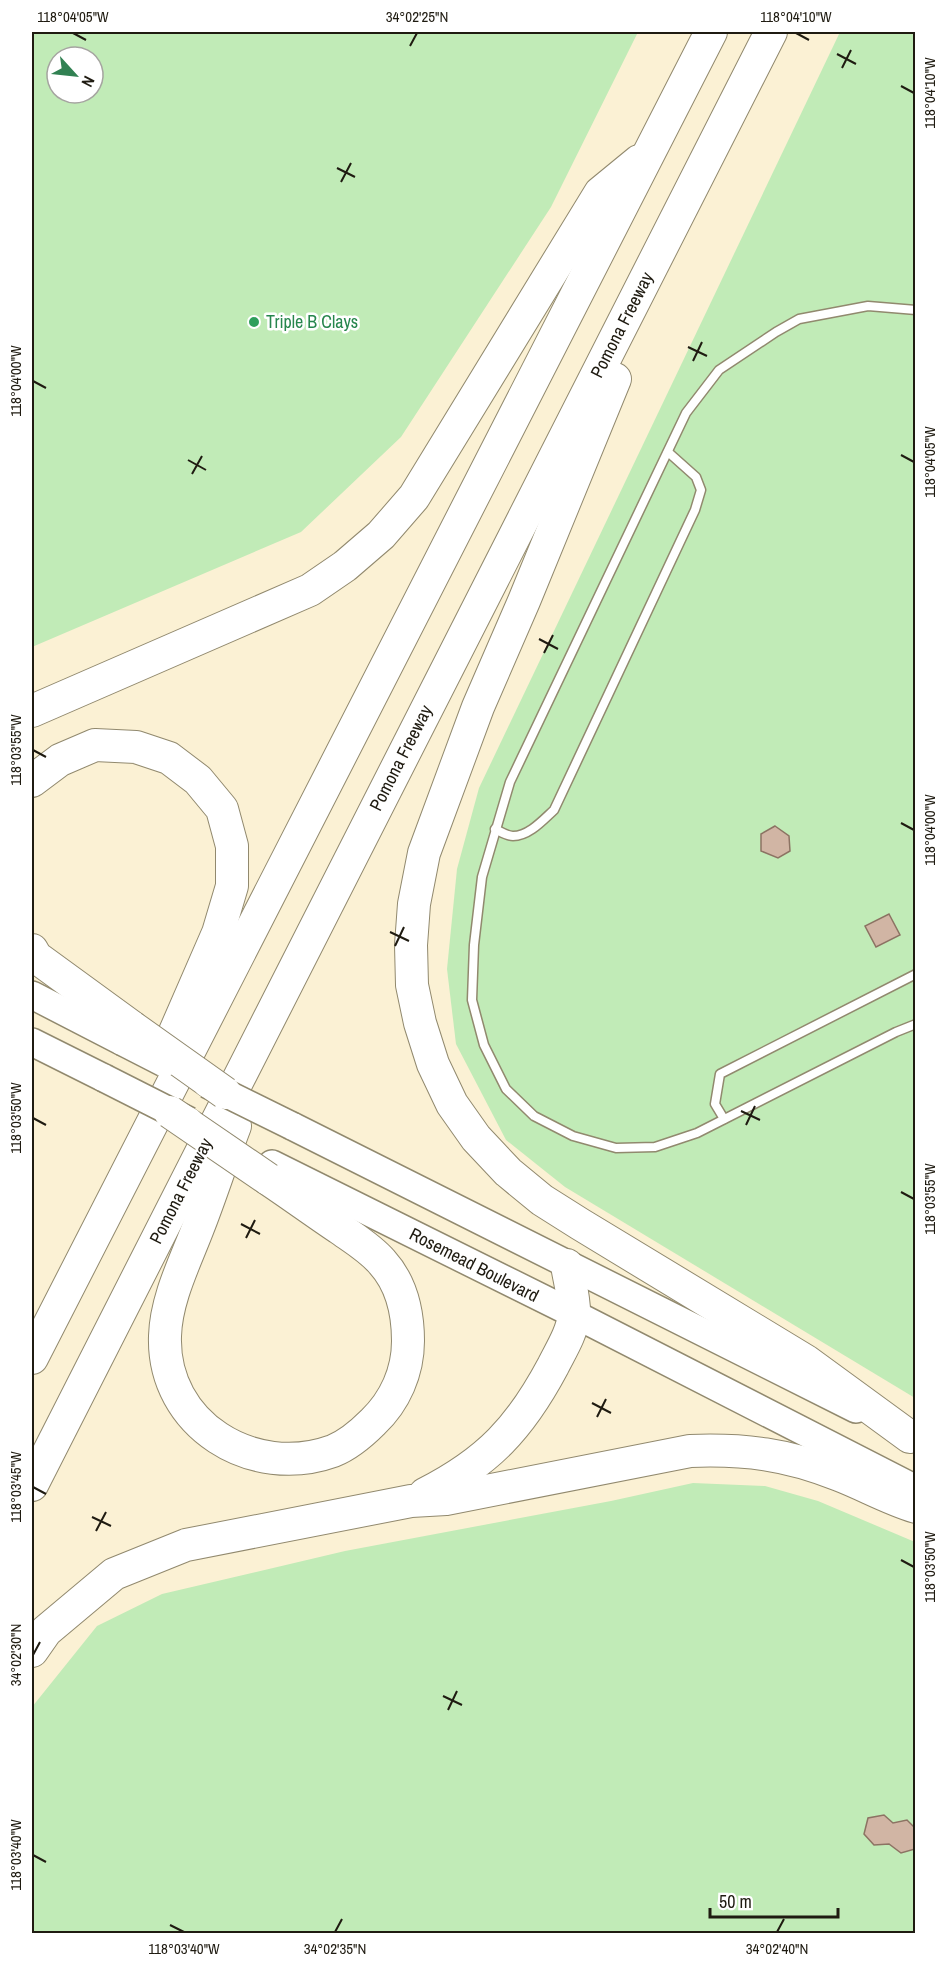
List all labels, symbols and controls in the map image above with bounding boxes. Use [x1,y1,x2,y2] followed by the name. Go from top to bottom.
[37,6,109,27] text: 118°04'05"W
[386,6,448,27] text: 34°02'25"N
[760,6,832,27] text: 118°04'10"W
[45,45,105,105] north arrow
[919,57,940,129] text: 118°04'10"W
[76,73,100,91] text: N
[584,267,659,382] street label: Pomona Freeway
[266,309,358,334] place label: Triple B Clays
[247,315,261,329] marker: Triple B Clays
[5,345,26,417] text: 118°04'00"W
[919,426,940,498] text: 118°04'05"W
[363,700,438,815] street label: Pomona Freeway
[5,714,26,786] text: 118°03'55"W
[919,794,940,866] text: 118°04'00"W
[5,1082,26,1154] text: 118°03'50"W
[143,1133,218,1248] street label: Pomona Freeway
[919,1163,940,1235] text: 118°03'55"W
[405,1221,543,1308] street label: Rosemead Boulevard
[5,1451,26,1523] text: 118°03'45"W
[919,1531,940,1603] text: 118°03'50"W
[5,1624,26,1686] text: 34°02'30"N
[5,1819,26,1891] text: 118°03'40"W
[710,1881,838,1919] scale bar
[719,1889,752,1914] text: 50 m
[148,1938,220,1959] text: 118°03'40"W
[304,1938,366,1959] text: 34°02'35"N
[746,1938,808,1959] text: 34°02'40"N

